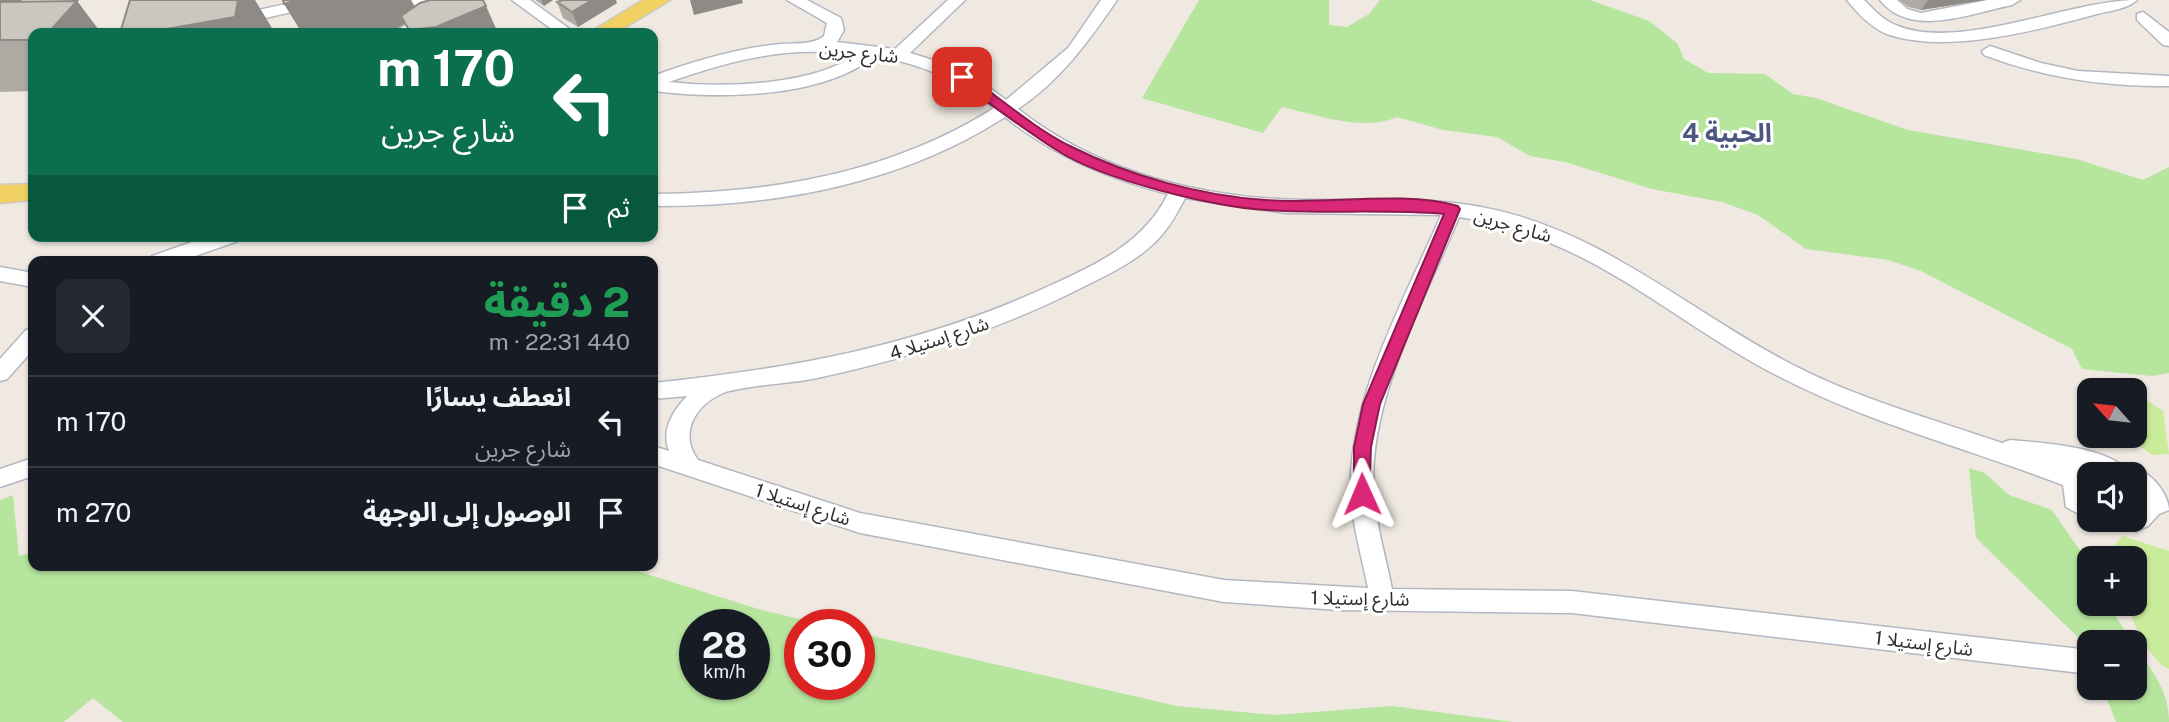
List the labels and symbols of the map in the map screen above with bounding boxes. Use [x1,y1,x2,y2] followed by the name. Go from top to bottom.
[818,37,900,70] street label: شارع جرين
[932,47,992,107] pin
[1682,117,1772,148] district label: الحبية 4
[1471,203,1554,249] street label: شارع جرين
[887,312,992,367] street label: شارع إستيلا 4
[2077,378,2147,448] north arrow
[1325,457,1399,531] position arrow
[752,478,853,533] street label: شارع إستيلا 1
[1310,586,1410,613] street label: شارع إستيلا 1
[784,609,875,700] speed limit sign: 30
[1873,626,1974,663] street label: شارع إستيلا 1

